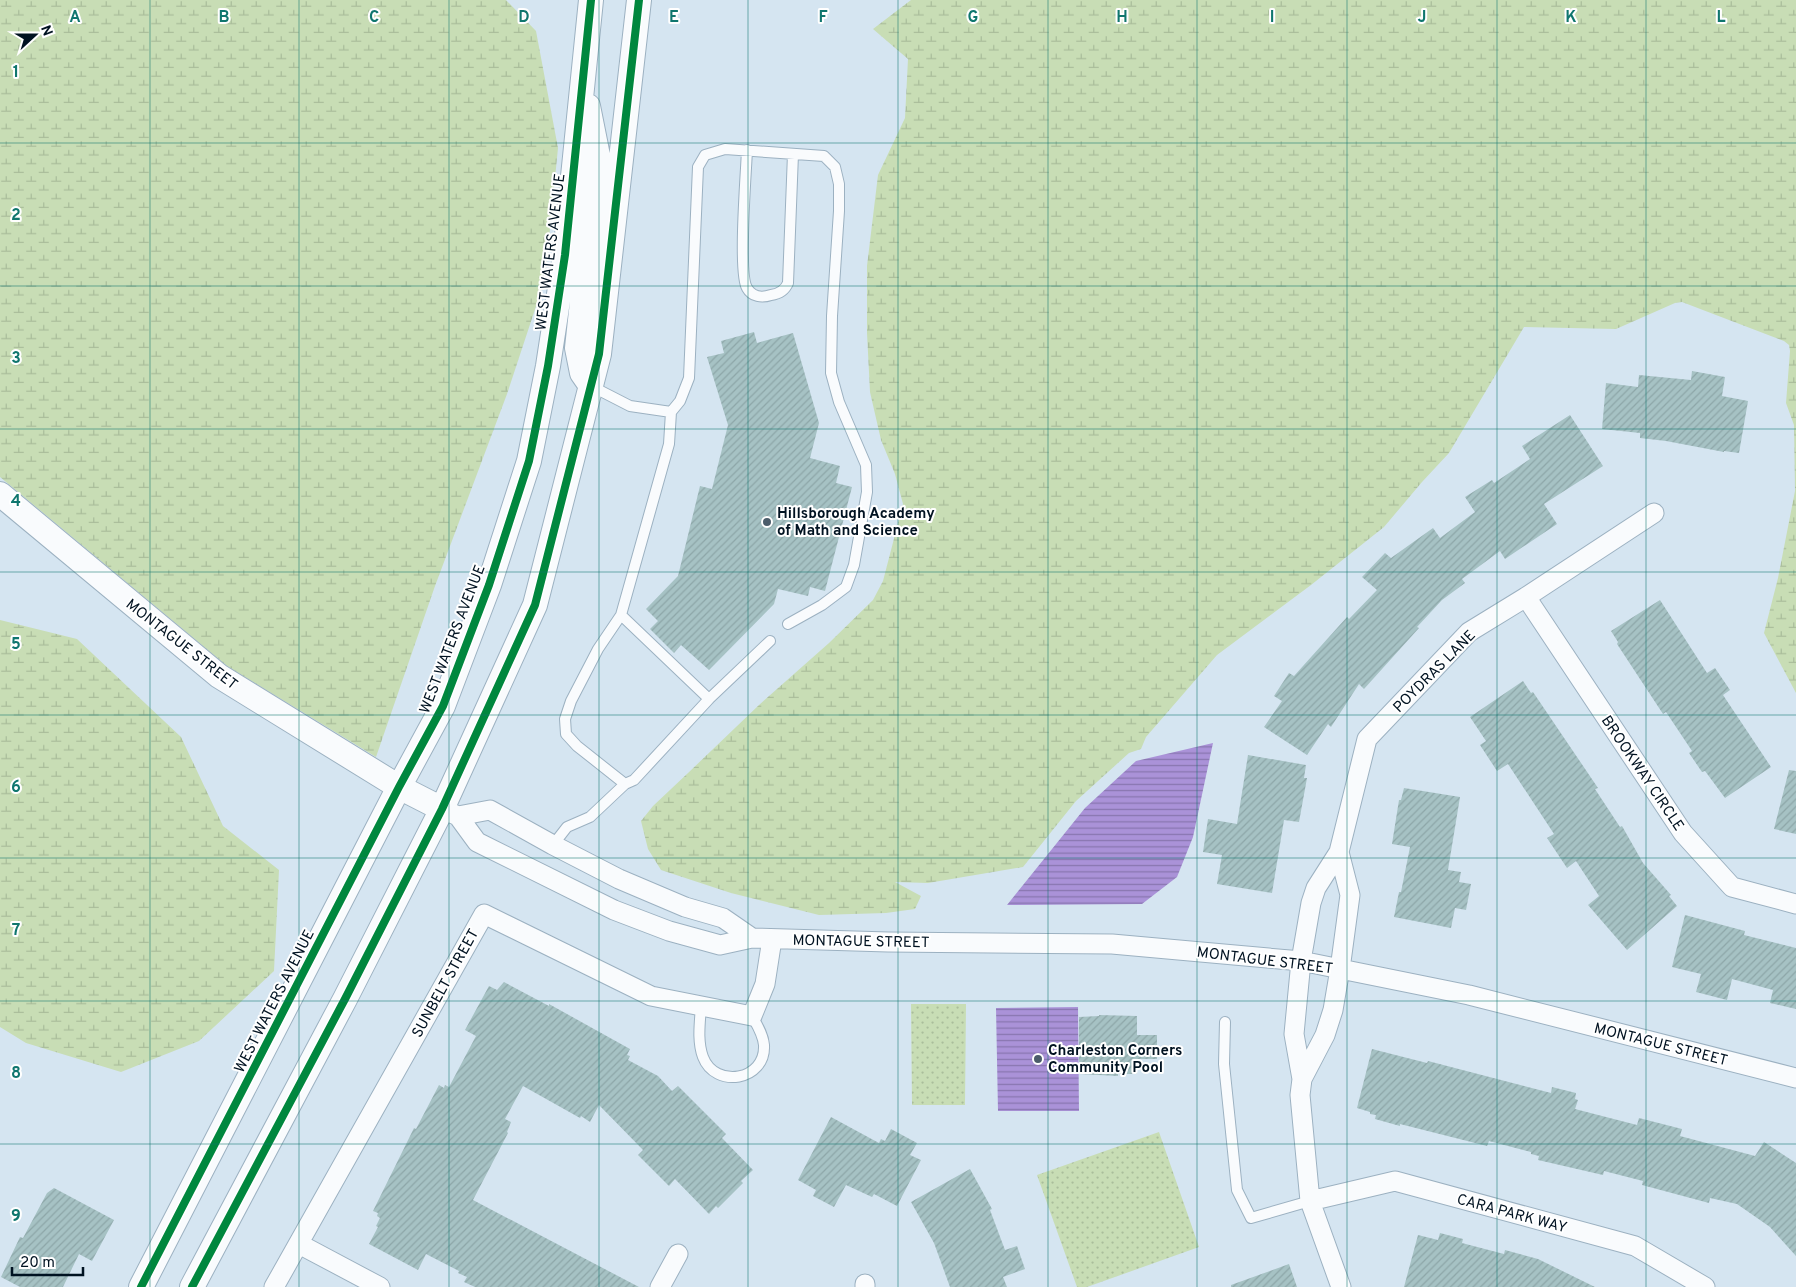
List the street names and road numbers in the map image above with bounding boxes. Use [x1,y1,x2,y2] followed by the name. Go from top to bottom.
[532,173,571,332] street label: WEST WATERS AVENUE
[416,562,491,717] street label: WEST WATERS AVENUE
[121,595,241,695] street label: MONTAGUE STREET
[1390,627,1480,717] street label: POYDRAS LANE
[1596,713,1687,835] street label: BROOKWAY CIRCLE
[409,926,484,1041] street label: SUNBELT STREET
[231,927,320,1076] street label: WEST WATERS AVENUE
[792,932,930,953] street label: MONTAGUE STREET
[1196,944,1334,979] street label: MONTAGUE STREET
[1592,1020,1729,1071] street label: MONTAGUE STREET
[1454,1191,1569,1238] street label: CARA PARK WAY

